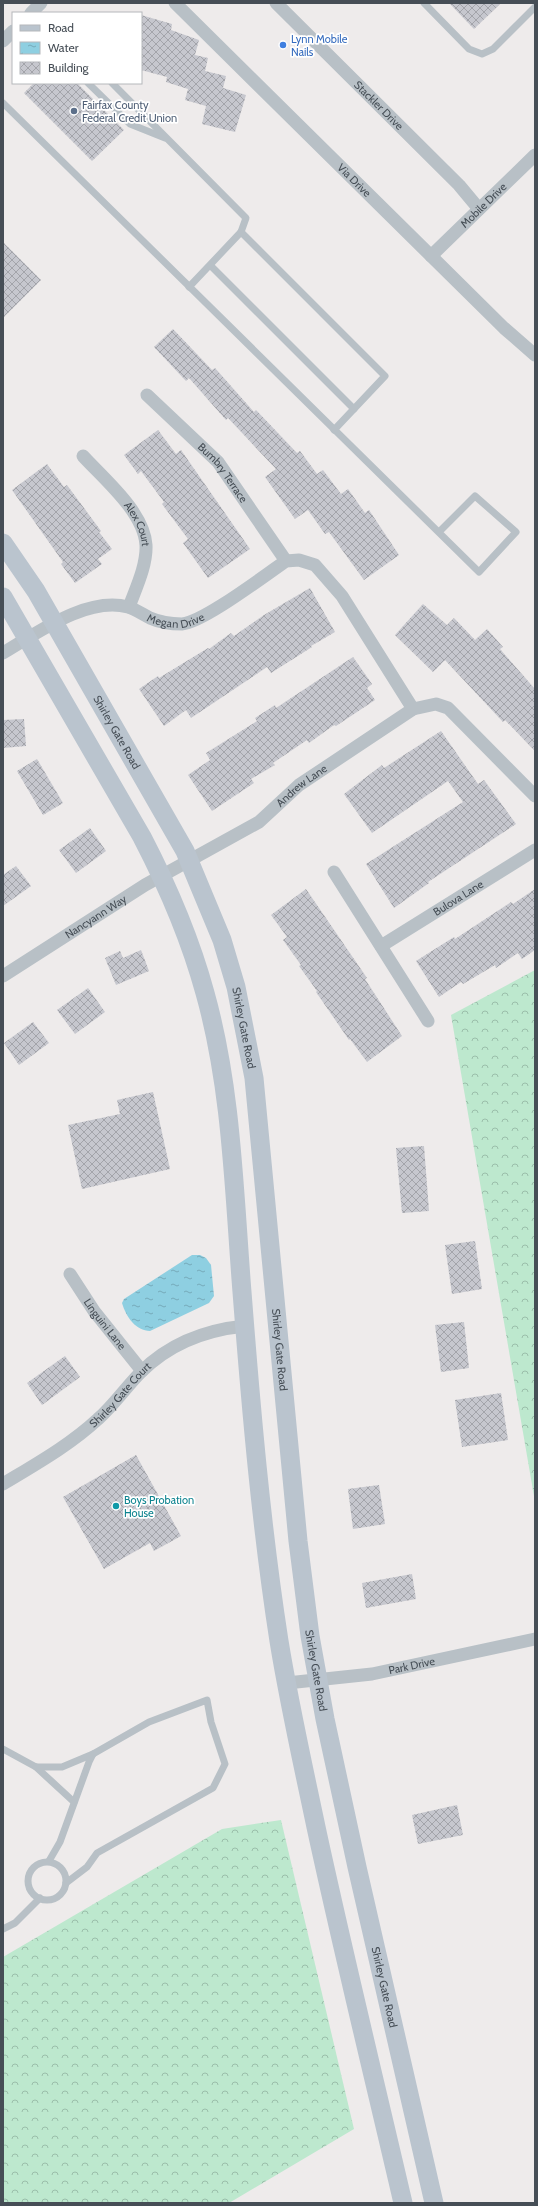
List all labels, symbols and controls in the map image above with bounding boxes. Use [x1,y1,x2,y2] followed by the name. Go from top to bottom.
[12,12,142,84] legend
[48,20,74,35] text: Road
[291,32,348,59] place label: Lynn Mobile Nails
[48,40,79,55] text: Water
[278,40,288,50] marker: Lynn Mobile Nails
[48,60,90,75] text: Building
[351,78,407,133] street label: Stackler Drive
[82,98,177,125] place label: Fairfax County Federal Credit Union
[69,106,79,116] marker: Fairfax County Federal Credit Union
[334,160,374,200] street label: Via Drive
[457,179,510,231] street label: Mobile Drive
[195,440,251,506] street label: Bumbry Terrace
[121,499,153,547] street label: Alex Court
[145,610,207,631] street label: Megan Drive
[90,693,144,772] street label: Shirley Gate Road
[273,761,330,810] street label: Andrew Lane
[431,877,486,919] street label: Bulova Lane
[62,892,129,941] street label: Nancyann Way
[229,986,259,1070] street label: Shirley Gate Road
[81,1296,129,1353] street label: Linguini Lane
[269,1308,291,1391] street label: Shirley Gate Road
[86,1359,154,1431] street label: Shirley Gate Court
[124,1493,194,1520] place label: Boys Probation House
[111,1501,121,1511] marker: Boys Probation House
[302,1629,330,1712] street label: Shirley Gate Road
[387,1654,436,1677] street label: Park Drive
[368,1945,401,2029] street label: Shirley Gate Road

